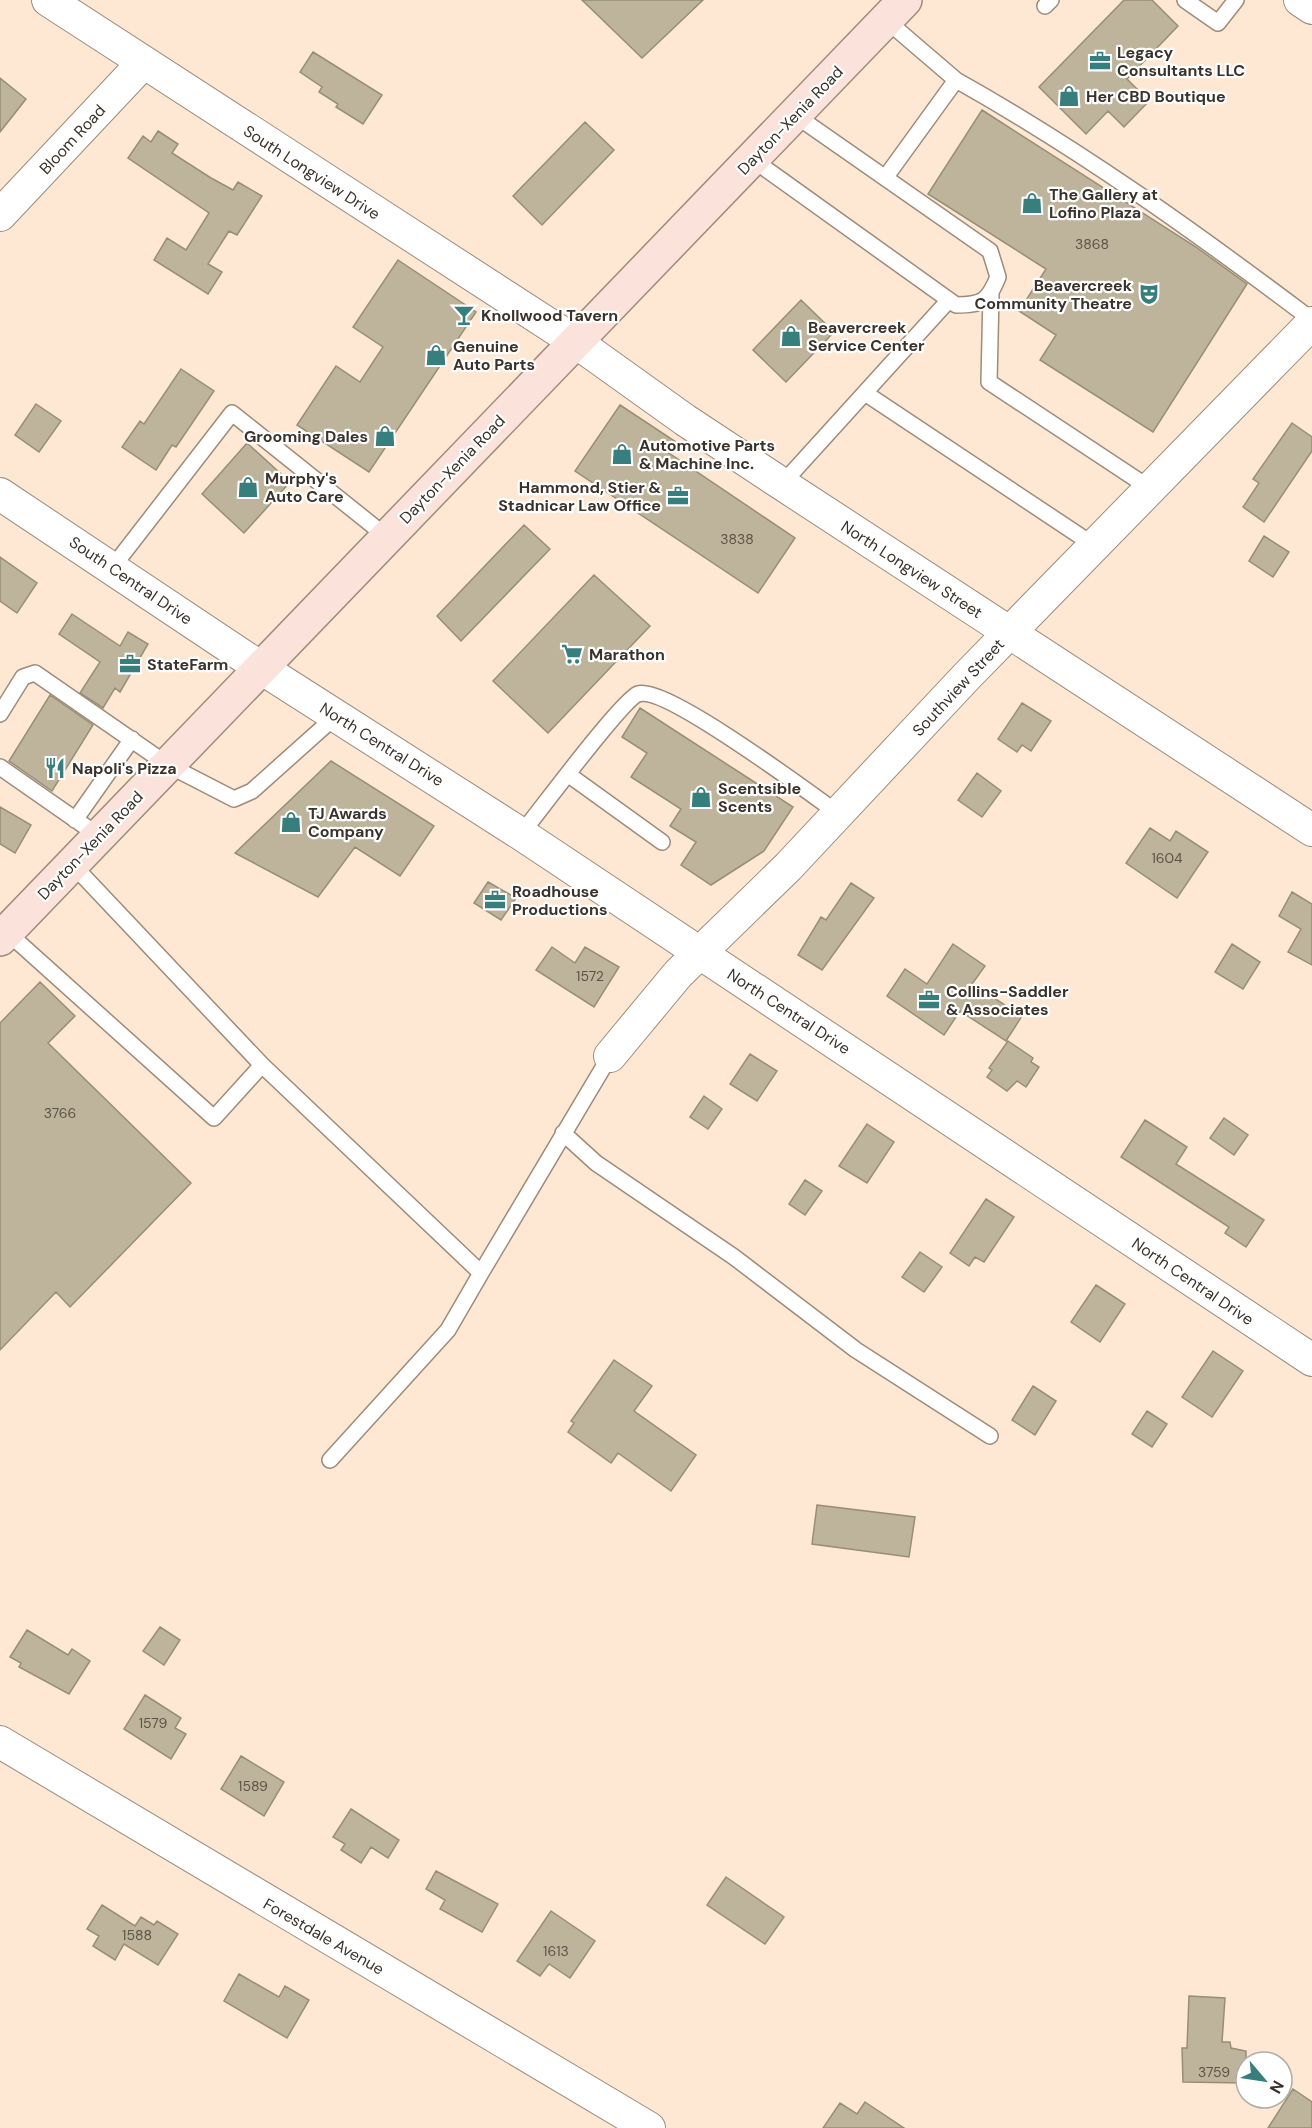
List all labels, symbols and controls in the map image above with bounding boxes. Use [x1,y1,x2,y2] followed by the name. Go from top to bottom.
[1117,42,1245,81] place label: Legacy Consultants LLC
[1088,49,1112,73] office icon: Legacy Consultants LLC
[733,62,848,179] street label: Dayton-Xenia Road
[1057,84,1081,108] shop icon: Her CBD Boutique
[1086,86,1226,107] place label: Her CBD Boutique
[35,100,110,179] street label: Bloom Road
[239,120,384,224] street label: South Longview Drive
[1049,184,1158,223] place label: The Gallery at Lofino Plaza
[1020,191,1044,215] shop icon: The Gallery at Lofino Plaza
[1075,235,1109,253] house number: 3868
[975,275,1133,314] place label: Beavercreek Community Theatre
[1137,282,1161,306] theatre icon: Beavercreek Community Theatre
[452,303,476,327] bar icon: Knollwood Tavern
[481,305,618,326] place label: Knollwood Tavern
[808,317,925,356] place label: Beavercreek Service Center
[779,324,803,348] shop icon: Beavercreek Service Center
[453,336,535,375] place label: Genuine Auto Parts
[424,343,448,367] shop icon: Genuine Auto Parts
[395,411,510,528] street label: Dayton-Xenia Road
[373,424,397,448] shop icon: Grooming Dales
[244,426,368,447] place label: Grooming Dales
[639,435,775,474] place label: Automotive Parts & Machine Inc.
[610,442,634,466] shop icon: Automotive Parts & Machine Inc.
[265,468,344,507] place label: Murphy's Auto Care
[236,475,260,499] shop icon: Murphy's Auto Care
[498,477,661,516] place label: Hammond, Stier & Stadnicar Law Office
[666,484,690,508] office icon: Hammond, Stier & Stadnicar Law Office
[837,516,987,623] street label: North Longview Street
[720,530,754,548] house number: 3838
[65,531,196,629] street label: South Central Drive
[908,634,1009,741] street label: Southview Street
[560,642,584,666] supermarket icon: Marathon
[589,644,665,665] place label: Marathon
[118,652,142,676] office icon: StateFarm
[147,654,228,675] place label: StateFarm
[316,698,448,791] street label: North Central Drive
[43,756,67,780] restaurant icon: Napoli's Pizza
[72,758,177,779] place label: Napoli's Pizza
[718,778,801,817] place label: Scentsible Scents
[689,785,713,809] shop icon: Scentsible Scents
[33,787,148,904] street label: Dayton-Xenia Road
[308,803,387,842] place label: TJ Awards Company
[279,810,303,834] shop icon: TJ Awards Company
[1151,849,1183,867] house number: 1604
[512,881,607,920] place label: Roadhouse Productions
[483,888,507,912] office icon: Roadhouse Productions
[723,964,854,1059] street label: North Central Drive
[576,967,604,985] house number: 1572
[946,981,1069,1020] place label: Collins-Saddler & Associates
[917,988,941,1012] office icon: Collins-Saddler & Associates
[44,1104,76,1122] house number: 3766
[1128,1233,1258,1330] street label: North Central Drive
[139,1714,167,1732] house number: 1579
[238,1777,268,1795] house number: 1589
[260,1893,388,1980] street label: Forestdale Avenue
[122,1926,152,1944] house number: 1588
[543,1942,569,1960] house number: 1613
[1234,2050,1294,2110] north arrow
[1198,2063,1230,2081] house number: 3759
[1265,2077,1289,2097] text: N

